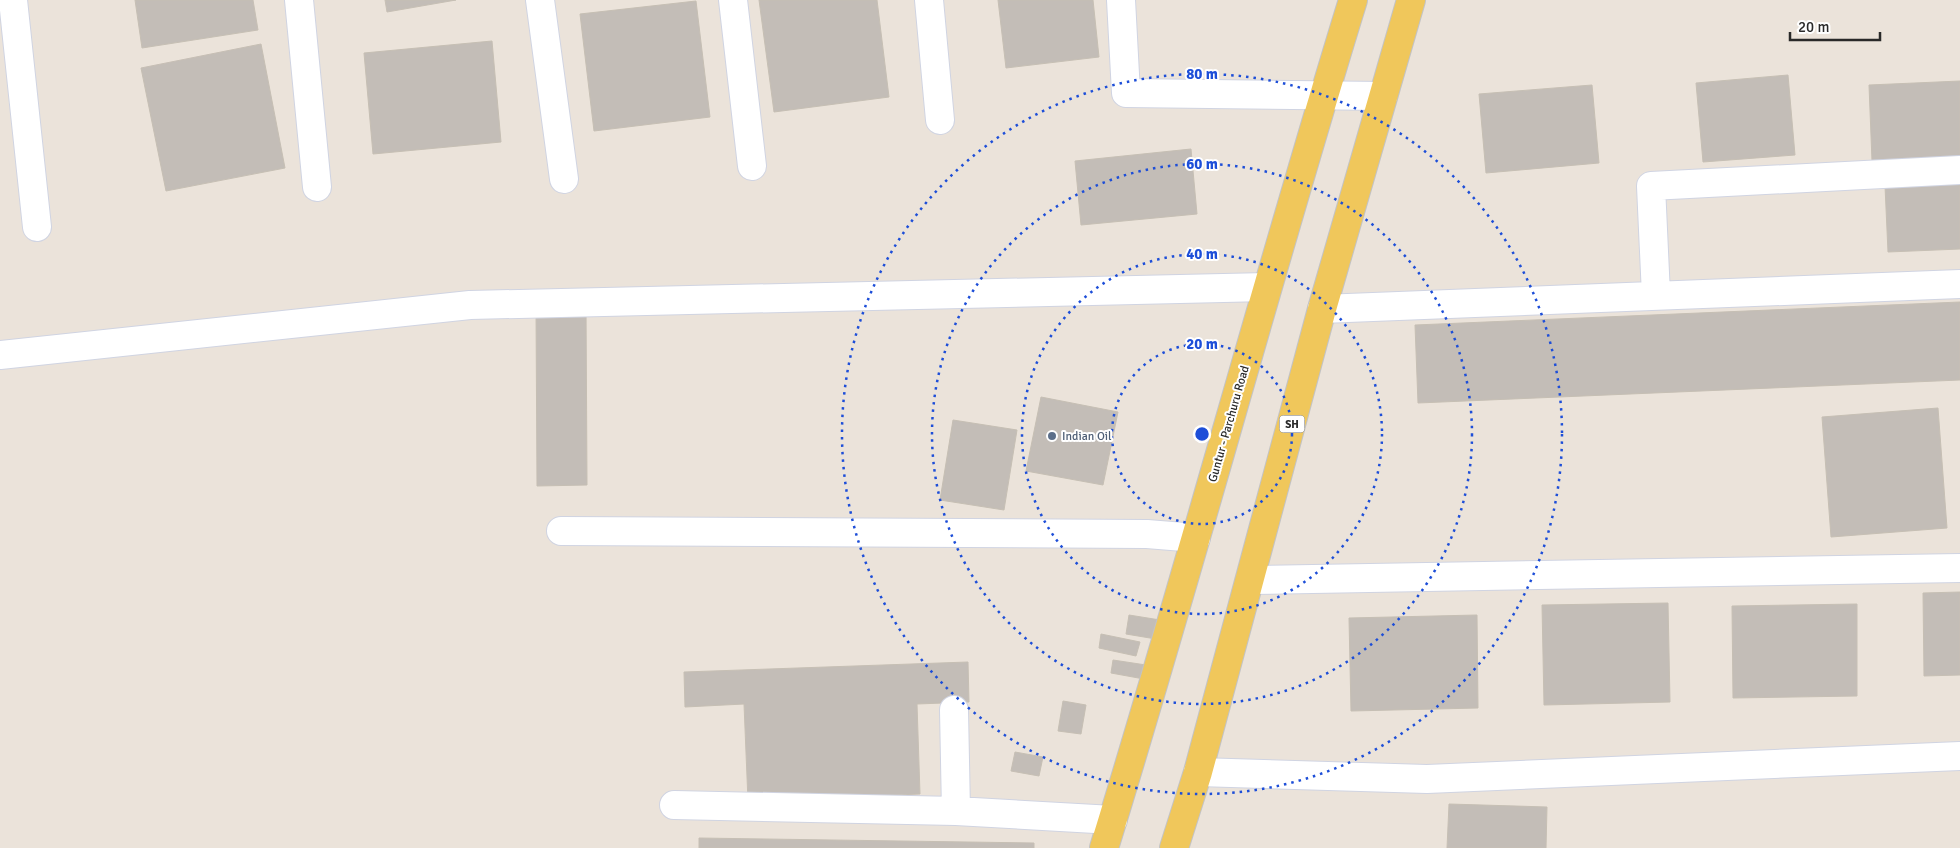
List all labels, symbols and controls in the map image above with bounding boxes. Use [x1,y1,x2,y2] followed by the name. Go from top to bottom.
[1790,10,1880,42] scale bar
[1798,18,1829,36] text: 20 m
[1186,65,1218,83] text: 80 m
[1186,155,1218,173] text: 60 m
[1186,245,1218,263] text: 40 m
[1186,335,1218,353] text: 20 m
[1205,364,1253,484] street label: Guntur - Parchuru Road
[1280,416,1304,432] road number: SH
[1193,425,1211,443] centre of rings
[1062,429,1112,444] place label: Indian Oil
[1046,430,1058,442] marker: Indian Oil

